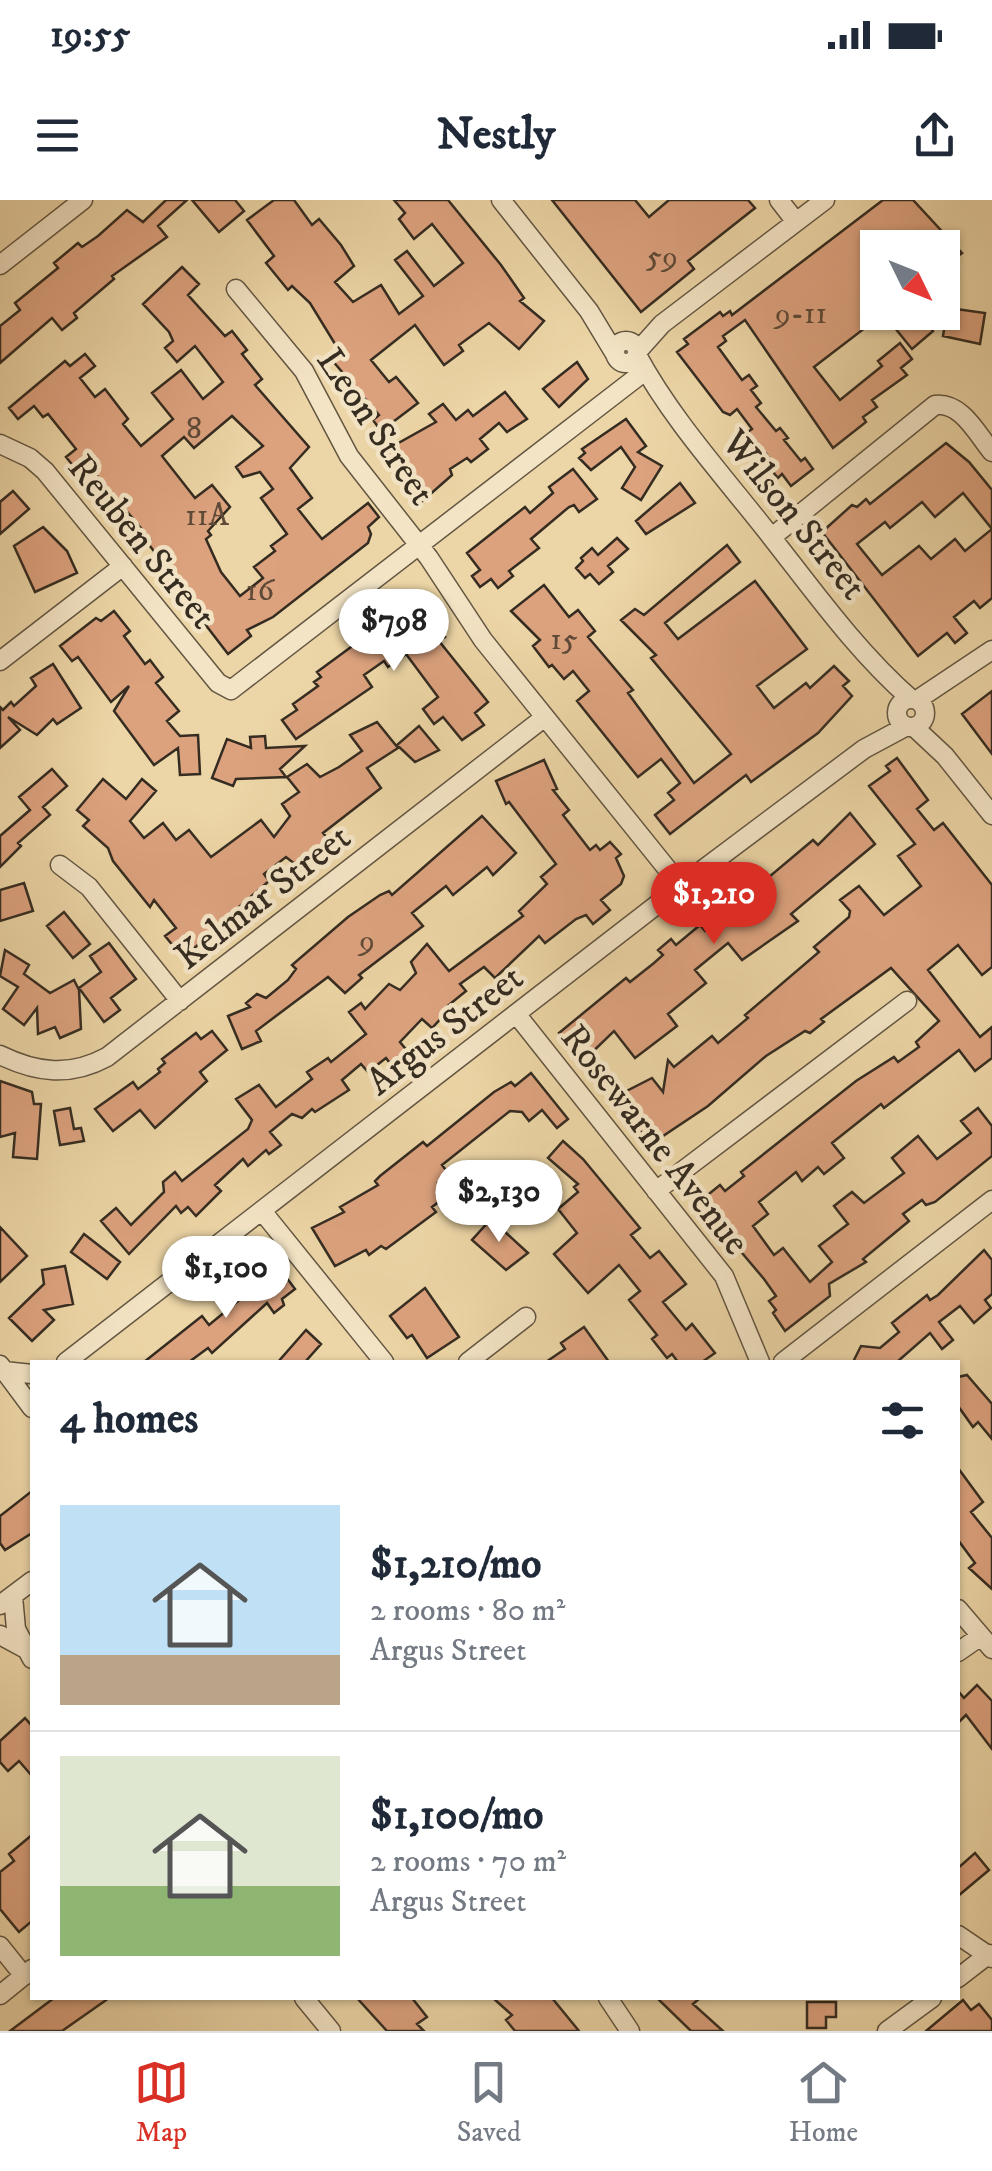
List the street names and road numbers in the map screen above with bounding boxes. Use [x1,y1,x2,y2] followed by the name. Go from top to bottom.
[305,339,445,515] street label: Leon Street
[710,420,877,610] street label: Wilson Street
[57,445,226,639] street label: Reuben Street
[166,814,361,981] street label: Kelmar Street
[357,954,533,1107] street label: Argus Street
[549,1015,759,1265] street label: Rosewarne Avenue

